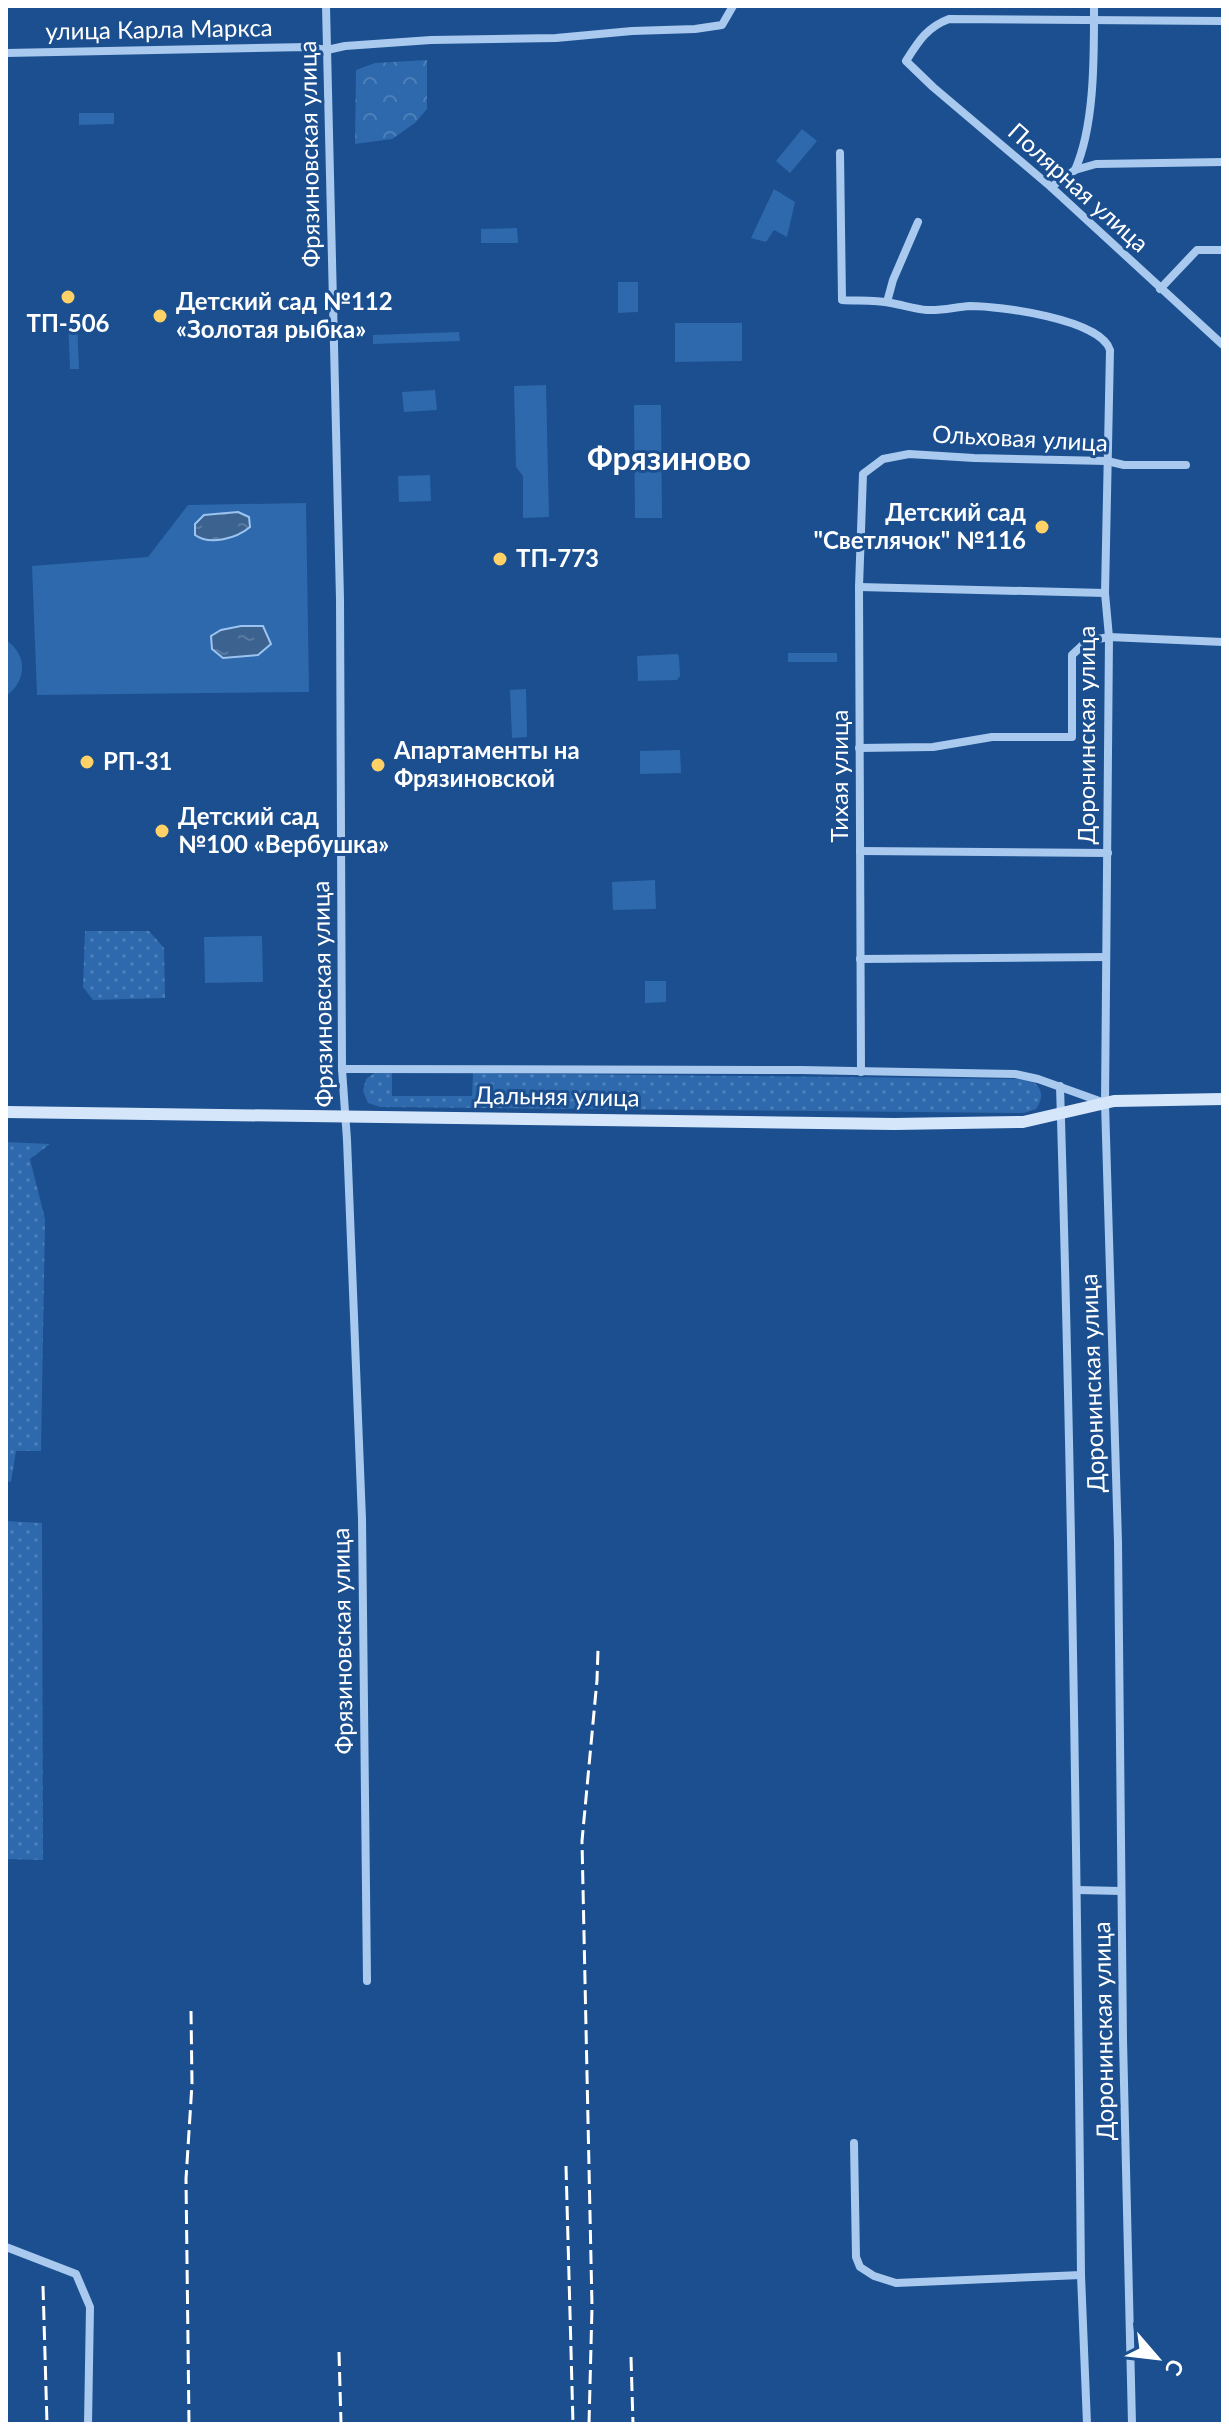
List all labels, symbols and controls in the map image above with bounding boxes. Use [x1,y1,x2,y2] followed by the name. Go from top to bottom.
[45,12,273,45] street label: улица Карла Маркса
[292,40,325,268] street label: Фрязиновская улица
[1003,116,1155,257] street label: Полярная улица
[176,286,393,343] place label: Детский сад №112 «Золотая рыбка»
[59,288,77,306] marker: ТП-506
[151,307,169,325] marker: Детский сад №112 «Золотая рыбка»
[26,308,110,337] place label: ТП-506
[932,418,1109,457] street label: Ольховая улица
[587,438,751,477] district label: Фрязиново
[813,497,1026,554] place label: Детский сад "Светлячок" №116
[1033,518,1051,536] marker: Детский сад "Светлячок" №116
[516,543,599,572] place label: ТП-773
[491,550,509,568] marker: ТП-773
[1071,626,1100,844] street label: Доронинская улица
[824,710,853,842] street label: Тихая улица
[393,735,580,792] place label: Апартаменты на Фрязиновской
[103,746,173,775] place label: РП-31
[78,753,96,771] marker: РП-31
[369,756,387,774] marker: Апартаменты на Фрязиновской
[178,801,389,858] place label: Детский сад №100 «Вербушка»
[153,822,171,840] marker: Детский сад №100 «Вербушка»
[305,880,338,1108] street label: Фрязиновская улица
[474,1080,640,1111] street label: Дальняя улица
[1073,1273,1110,1493] street label: Доронинская улица
[325,1527,358,1755] street label: Фрязиновская улица
[1086,1921,1119,2141] street label: Доронинская улица
[1117,2318,1197,2398] north arrow
[1160,2355,1190,2381] text: С

